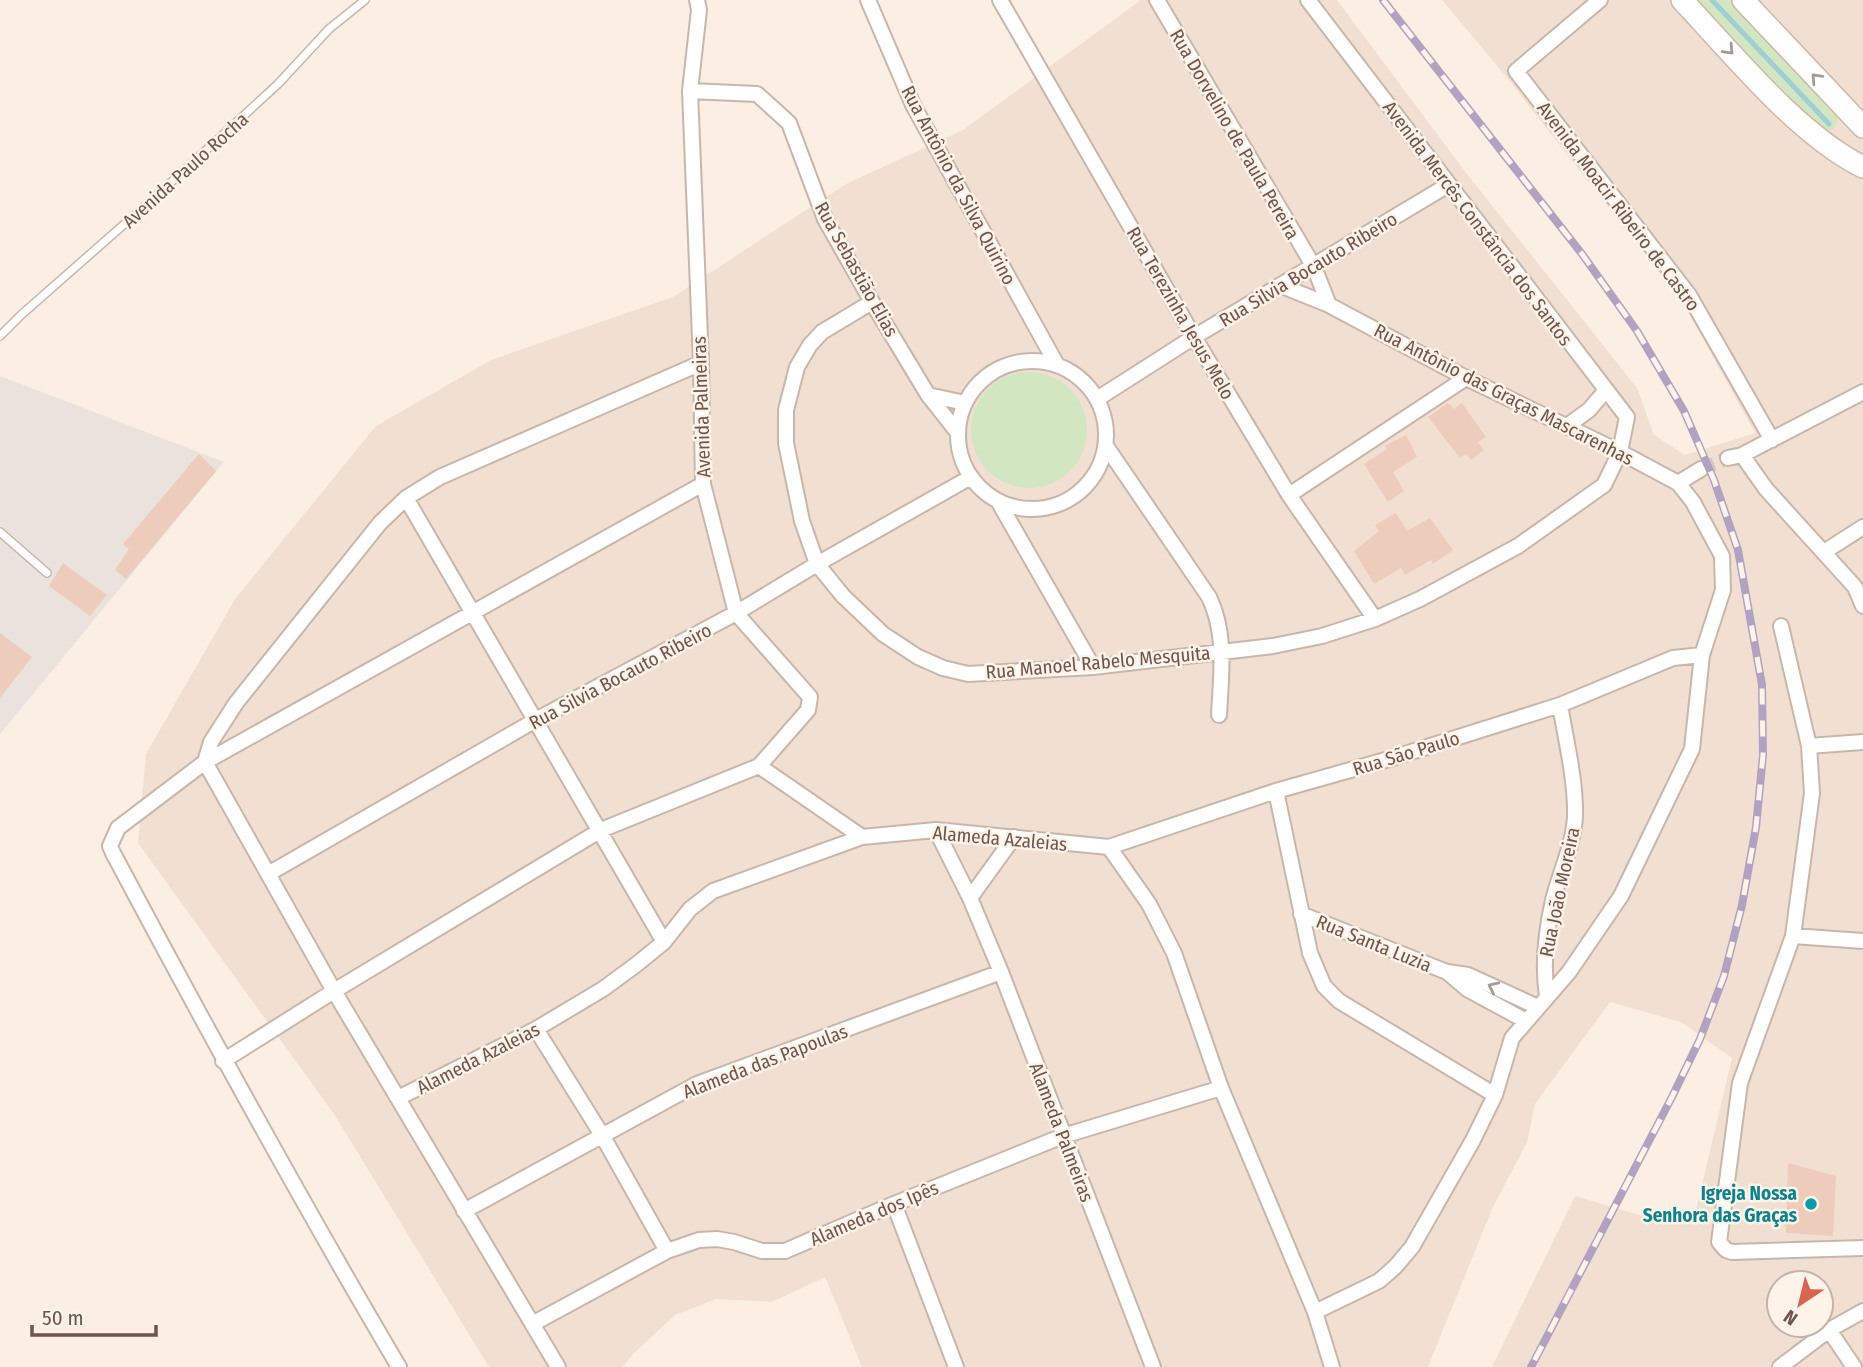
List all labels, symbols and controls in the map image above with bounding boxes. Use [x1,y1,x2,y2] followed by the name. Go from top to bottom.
[1165,25,1304,244] street label: Rua Dorvelino de Paula Pereira
[1720,42,1733,55] one-way arrow
[1811,73,1824,86] one-way arrow
[896,82,1021,289] street label: Rua Antônio da Silva Quirino
[1378,96,1577,350] street label: Avenida Mercês Constância dos Santos
[1532,97,1705,316] street label: Avenida Moacir Ribeiro de Castro
[118,108,253,233] street label: Avenida Paulo Rocha
[810,198,903,341] street label: Rua Sebastião Elias
[1215,207,1401,332] street label: Rua Silvia Bocauto Ribeiro
[1122,223,1239,404] street label: Rua Terezinha Jesus Melo
[1370,319,1637,470] street label: Rua Antônio das Graças Mascarenhas
[688,336,715,478] street label: Avenida Palmeiras
[525,618,716,734] street label: Rua Silvia Bocauto Ribeiro
[985,641,1211,684] street label: Rua Manoel Rabelo Mesquita
[1350,726,1462,781] street label: Rua São Paulo
[932,821,1068,856] street label: Alameda Azaleias
[1535,825,1584,959] street label: Rua João Moreira
[1313,910,1435,977] street label: Rua Santa Luzia
[1488,981,1500,995] one-way arrow
[413,1018,544,1099] street label: Alameda Azaleias
[680,1019,851,1103] street label: Alameda das Papoulas
[1024,1059,1099,1205] street label: Alameda Palmeiras
[806,1176,942,1251] street label: Alameda dos Ipês
[1643,1182,1798,1227] place label: Igreja Nossa Senhora das Graças
[1803,1196,1819,1212] marker: Igreja Nossa Senhora das Graças
[1765,1269,1835,1339] north arrow
[32,1294,156,1338] scale bar
[42,1305,84,1331] text: 50 m
[1779,1305,1802,1330] text: N

